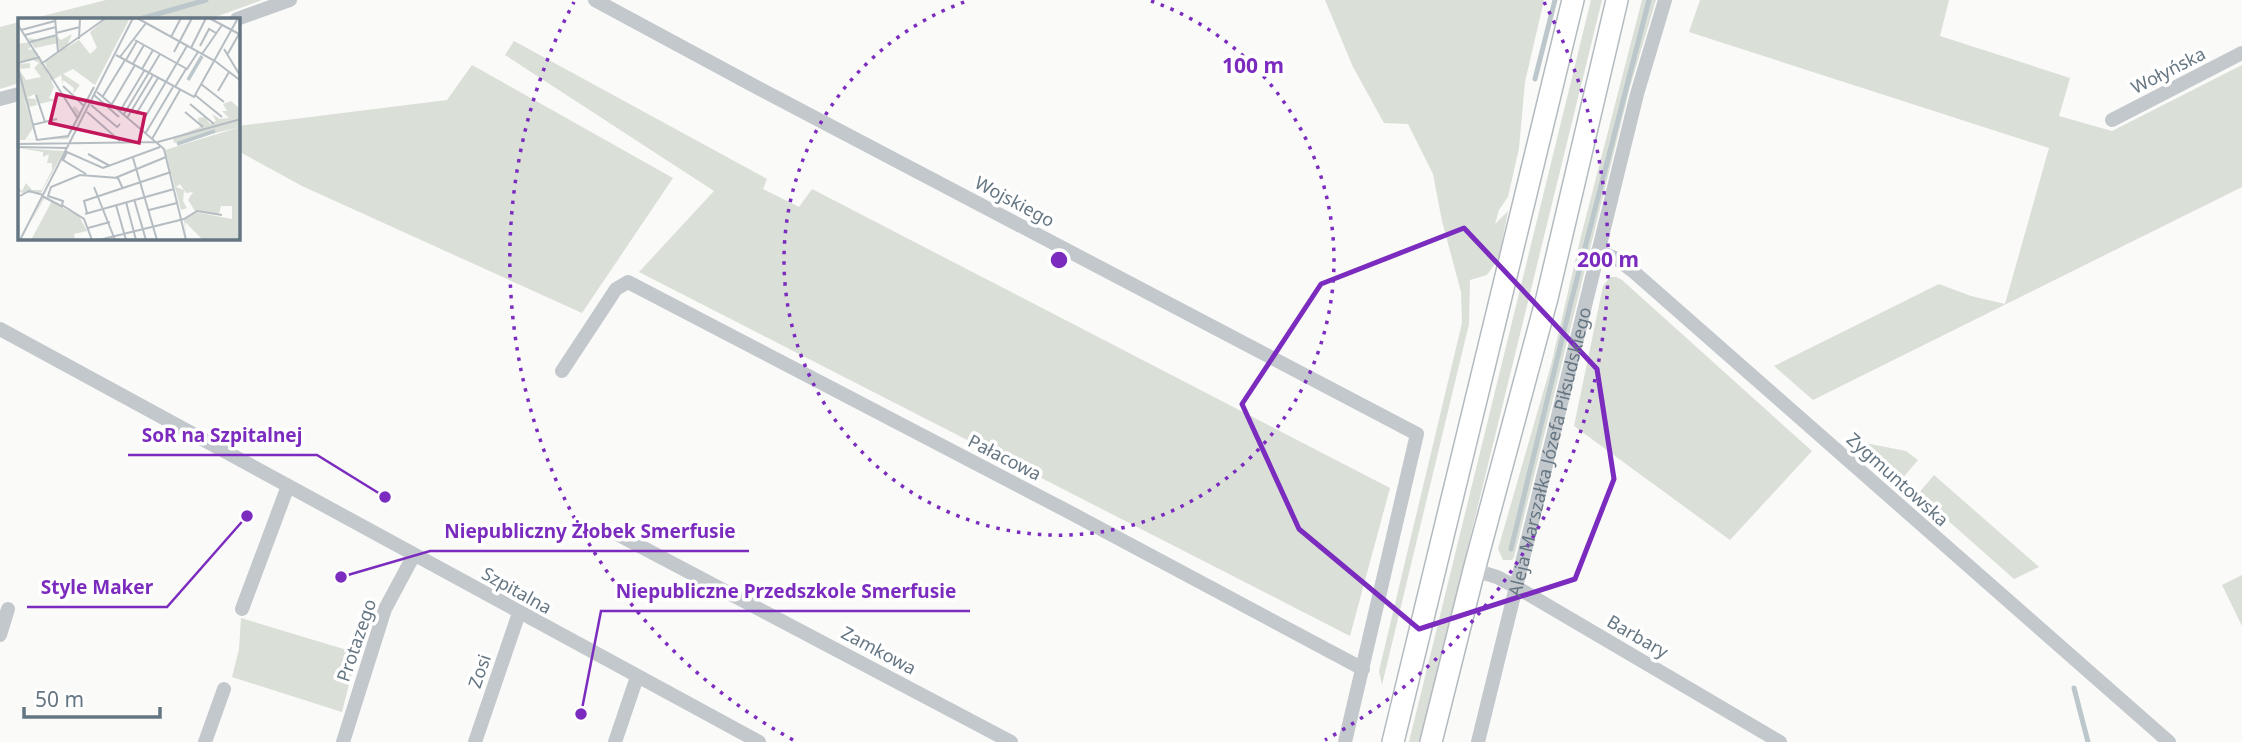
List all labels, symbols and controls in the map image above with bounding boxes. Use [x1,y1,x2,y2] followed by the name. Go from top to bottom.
[18,18,240,240] inset map
[2127,41,2209,99] street label: Wołyńska
[1222,51,1284,79] text: 100 m
[971,170,1059,232] street label: Wojskiego
[1577,245,1639,273] text: 200 m
[1047,248,1071,272] centre of rings
[1502,304,1596,599] street label: Aleja Marszałka Józefa Piłsudskiego
[128,415,317,455] callout: SoR na Szpitalnej
[142,422,302,448] text: SoR na Szpitalnej
[1842,427,1954,531] street label: Zygmuntowska
[964,428,1046,486] street label: Pałacowa
[430,511,749,551] callout: Niepubliczny Żłobek Smerfusie
[444,518,736,544] text: Niepubliczny Żłobek Smerfusie
[478,561,556,619] street label: Szpitalna
[27,567,167,607] callout: Style Maker
[601,571,970,611] callout: Niepubliczne Przedszkole Smerfusie
[41,574,154,600] text: Style Maker
[616,578,956,604] text: Niepubliczne Przedszkole Smerfusie
[331,595,381,685] street label: Protazego
[1603,609,1674,664] street label: Barbary
[837,620,921,680] street label: Zamkowa
[462,651,496,691] street label: Zosi
[24,676,161,720] scale bar
[35,685,84,713] text: 50 m

